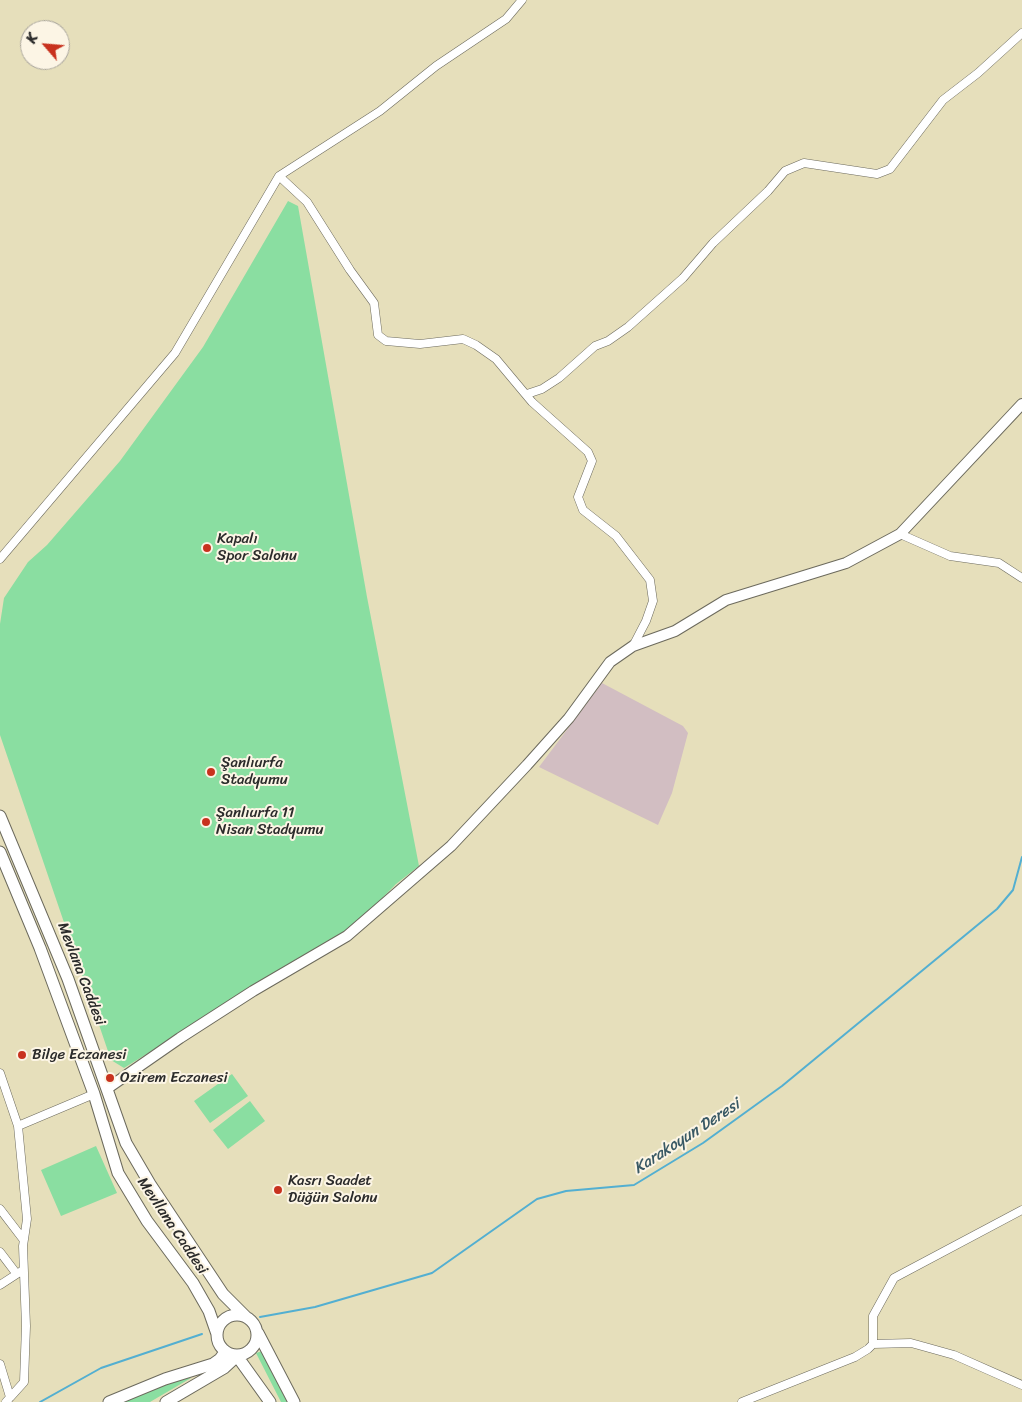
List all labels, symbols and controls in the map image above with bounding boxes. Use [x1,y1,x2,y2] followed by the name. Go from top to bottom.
[20,20,70,70] north arrow
[19,29,45,48] text: K
[217,530,297,565] place label: Kapalı Spor Salonu
[201,542,213,554] marker: Kapalı Spor Salonu
[221,754,288,789] place label: Şanlıurfa Stadyumu
[205,766,217,778] marker: Şanlıurfa Stadyumu
[216,804,324,839] place label: Şanlıurfa 11 Nisan Stadyumu
[200,816,212,828] marker: Şanlıurfa 11 Nisan Stadyumu
[53,920,109,1028] street label: Mevlana Caddesi
[32,1046,126,1064] place label: Bilge Eczanesi
[16,1049,28,1061] marker: Bilge Eczanesi
[120,1069,228,1087] place label: Ozirem Eczanesi
[104,1072,116,1084] marker: Ozirem Eczanesi
[630,1096,744,1178] water label: Karakoyun Deresi
[288,1172,378,1207] place label: Kasrı Saadet Düğün Salonu
[133,1174,211,1278] street label: Mevllana Caddesi
[272,1184,284,1196] marker: Kasrı Saadet Düğün Salonu

